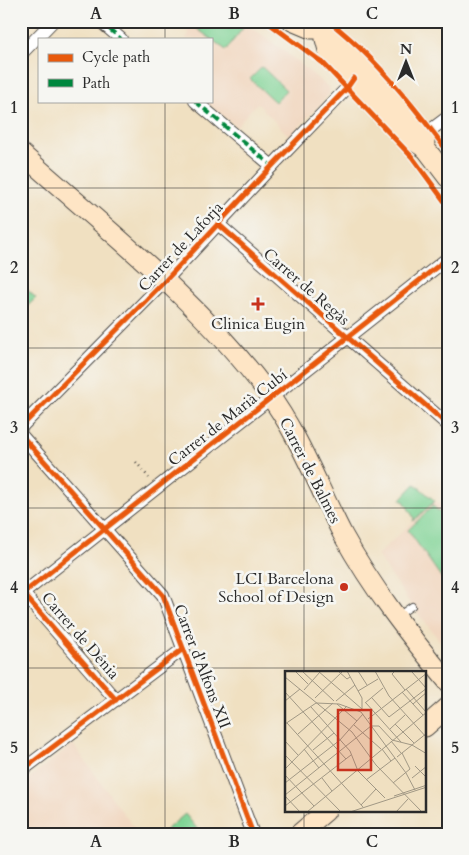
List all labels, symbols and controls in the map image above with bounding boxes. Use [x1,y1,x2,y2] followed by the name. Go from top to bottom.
[90,3,102,25] text: A
[228,3,240,25] text: B
[366,3,378,25] text: C
[38,38,212,102] legend
[382,38,432,88] north arrow
[400,40,412,59] text: N
[82,47,151,67] text: Cycle path
[82,73,111,93] text: Path
[10,97,18,119] text: 1
[451,97,459,119] text: 1
[133,197,228,296] street label: Carrer de Laforja
[258,243,354,330] street label: Carrer de Regàs
[10,257,18,279] text: 2
[451,257,459,279] text: 2
[251,297,265,311] marker: Clinica Eugin
[211,313,305,335] place label: Clinica Eugin
[163,364,292,471] street label: Carrer de Marià Cubí
[274,414,346,527] street label: Carrer de Balmes
[10,417,18,439] text: 3
[451,417,459,439] text: 3
[218,568,334,608] place label: LCI Barcelona School of Design
[10,577,18,599] text: 4
[451,577,459,599] text: 4
[338,581,350,593] marker: LCI Barcelona School of Design
[36,587,124,684] street label: Carrer de Dénia
[168,601,236,732] street label: Carrer d'Alfons XII
[285,671,426,812] inset map
[10,737,18,759] text: 5
[451,737,459,759] text: 5
[90,831,102,853] text: A
[228,831,240,853] text: B
[366,831,378,853] text: C

